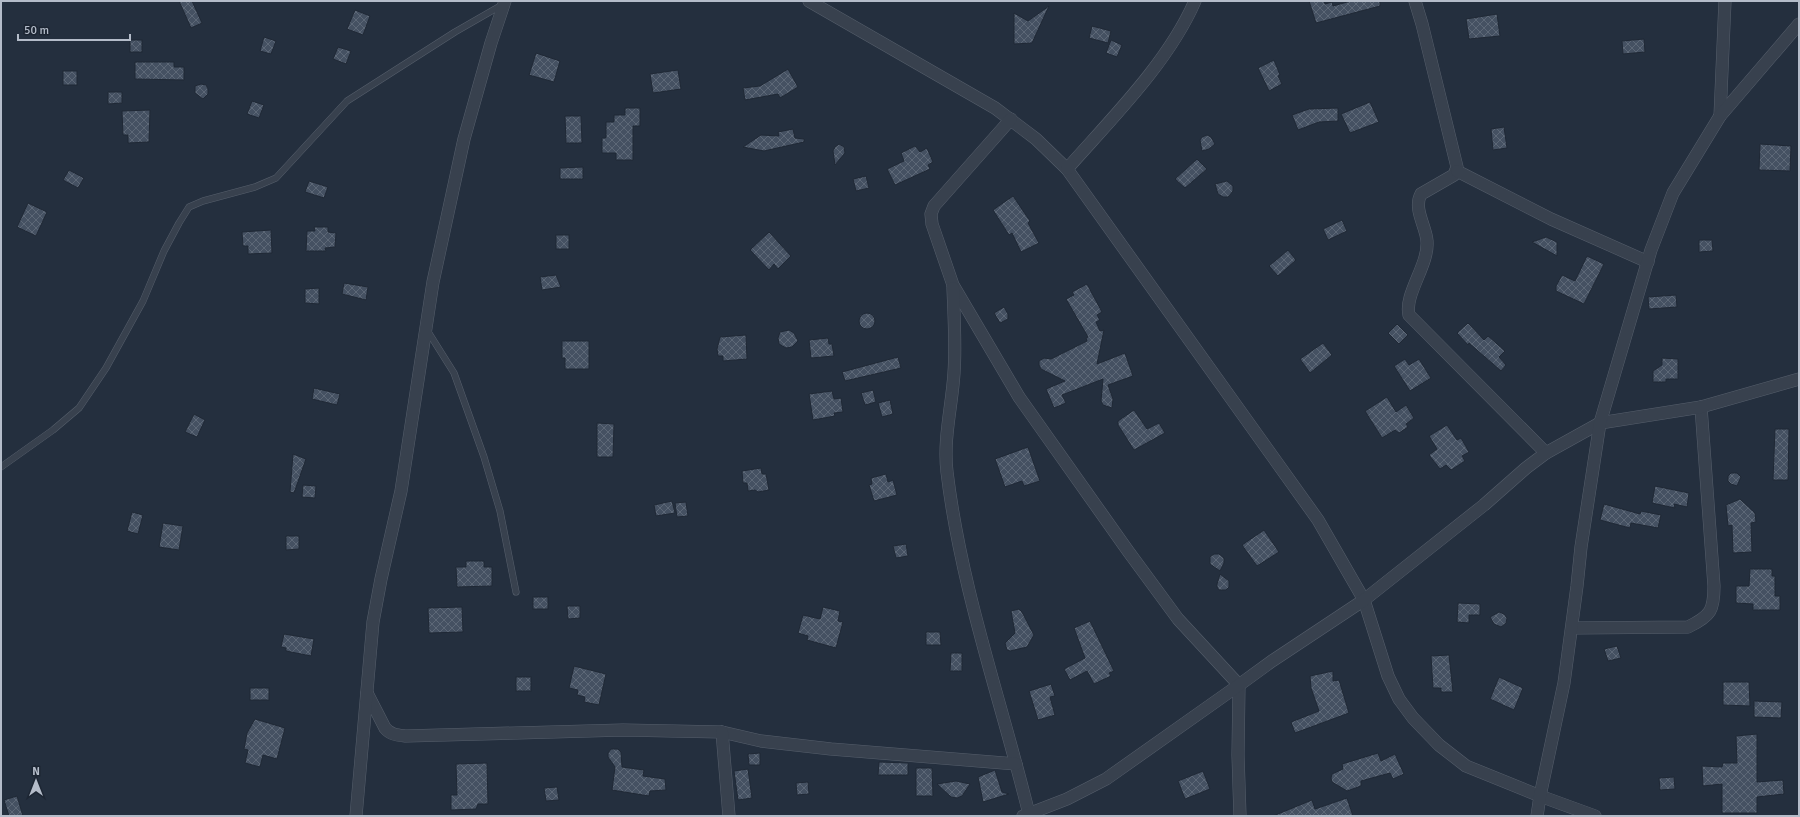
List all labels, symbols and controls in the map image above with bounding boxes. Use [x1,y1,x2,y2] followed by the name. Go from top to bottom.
[18,16,130,42] scale bar
[24,23,49,38] text: 50 m
[16,761,56,801] north arrow
[32,765,40,778] text: N

